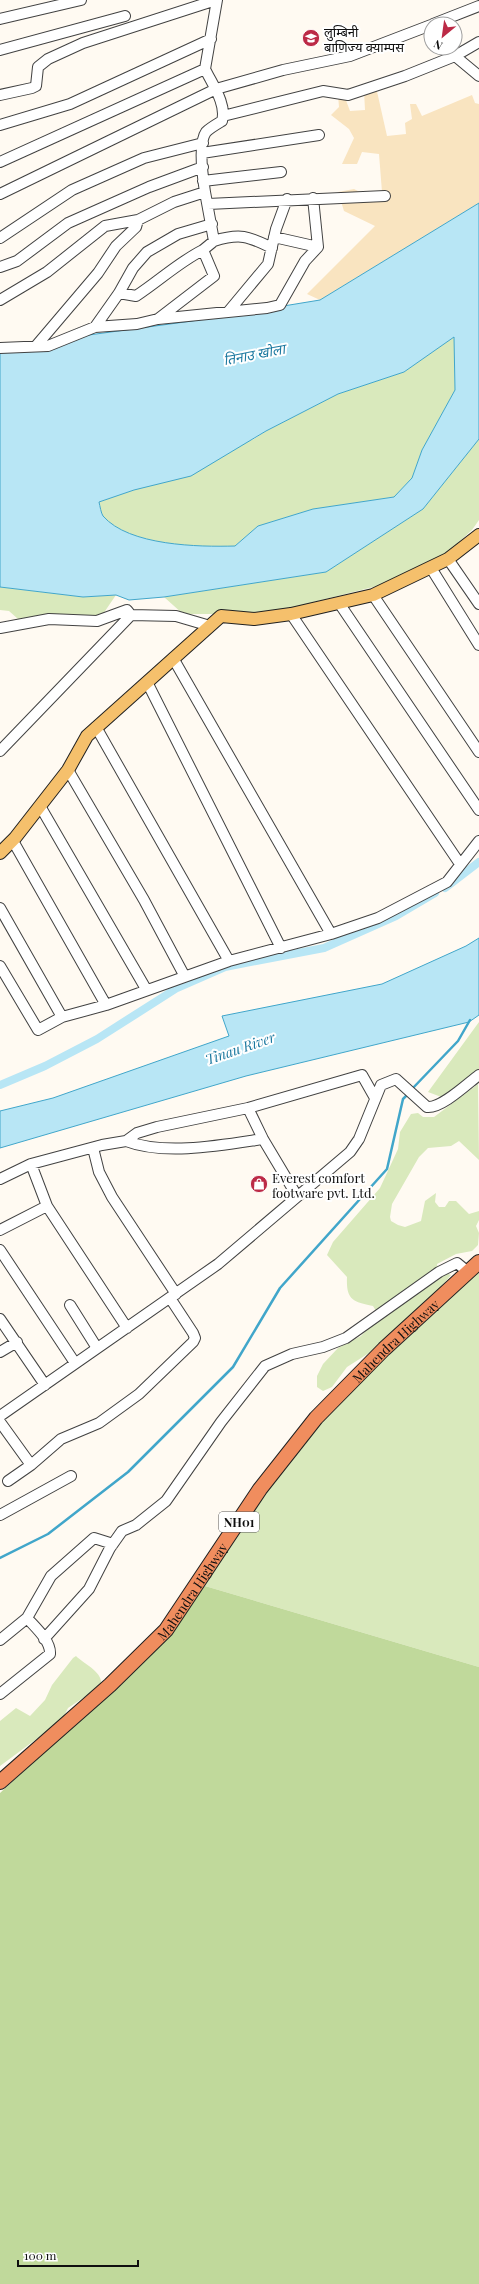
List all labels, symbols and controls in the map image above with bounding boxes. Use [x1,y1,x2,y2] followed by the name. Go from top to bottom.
[423,16,463,56] north arrow
[324,23,404,55] place label: लुम्बिनी बाणिज्य क्याम्पस
[301,28,321,48] school or university icon: लुम्बिनी बाणिज्य क्याम्पस
[431,37,445,54] text: N
[222,338,290,369] water label: तिनाउ खोला
[203,1027,278,1069] water label: Tinau River
[272,1169,375,1201] place label: Everest comfort footware pvt. Ltd.
[249,1174,269,1194] shop icon: Everest comfort footware pvt. Ltd.
[348,1295,442,1385] street label: Mahendra Highway
[219,1512,259,1532] road number: NH01
[153,1539,231,1643] street label: Mahendra Highway
[18,2242,138,2268] scale bar
[24,2247,57,2263] text: 100 m

